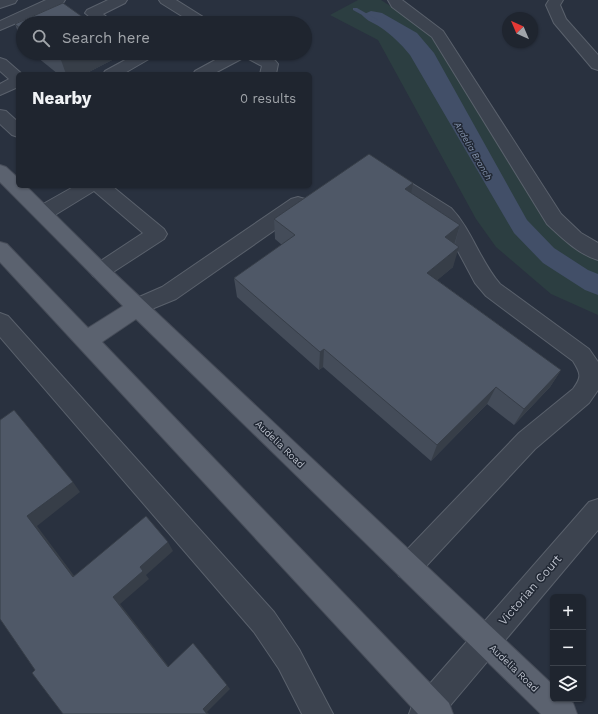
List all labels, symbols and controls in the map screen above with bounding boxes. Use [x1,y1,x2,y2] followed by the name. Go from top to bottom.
[502,12,538,48] north arrow
[16,16,312,60] search box
[30,27,52,49] icon: search
[62,29,150,47] text: Search here
[32,88,91,108] text: Nearby
[240,91,296,106] text: 0 results
[452,119,494,182] water label: Audelia Branch
[253,418,307,470] street label: Audelia Road
[496,552,564,628] street label: Victorian Court
[550,594,586,702] map controls
[550,594,586,630] button: +
[550,630,586,666] button: −
[487,642,541,694] street label: Audelia Road
[550,666,586,702] button: layers

